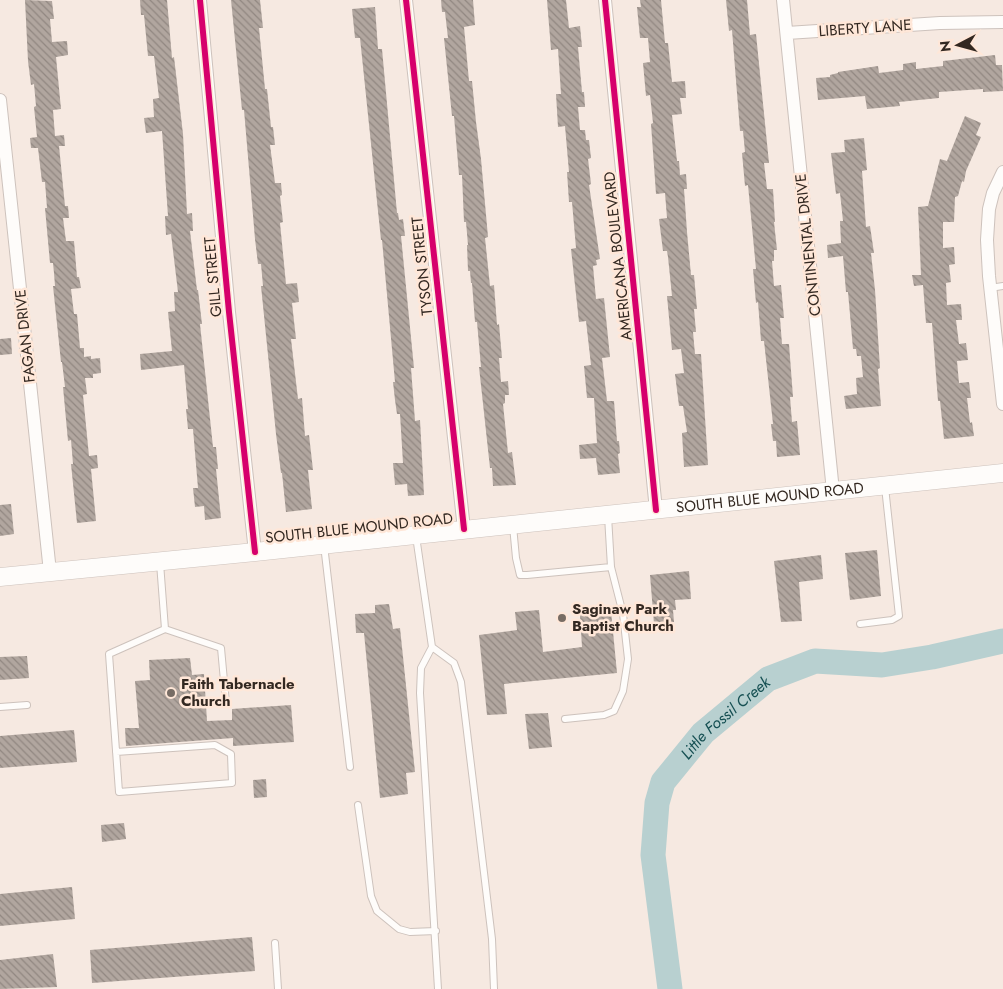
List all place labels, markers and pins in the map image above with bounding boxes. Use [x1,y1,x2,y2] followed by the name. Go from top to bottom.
[572,598,674,637] place label: Saginaw Park Baptist Church
[556,612,568,624] marker: Saginaw Park Baptist Church
[181,673,295,712] place label: Faith Tabernacle Church
[165,687,177,699] marker: Faith Tabernacle Church

